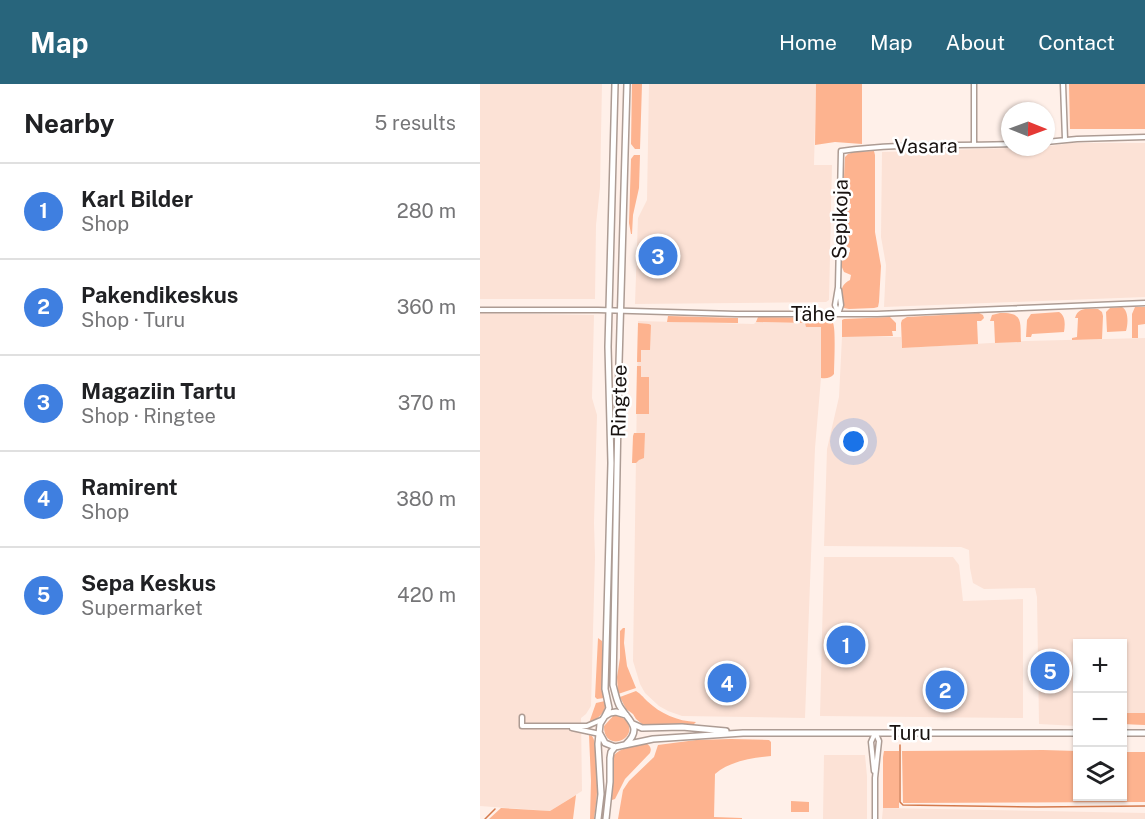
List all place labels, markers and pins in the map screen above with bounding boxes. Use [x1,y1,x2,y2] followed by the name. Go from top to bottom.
[638,234,678,279] pin: 3
[826,622,866,668] pin: 1
[1030,648,1070,694] pin: 5
[708,660,746,706] pin: 4
[926,668,964,712] pin: 2

